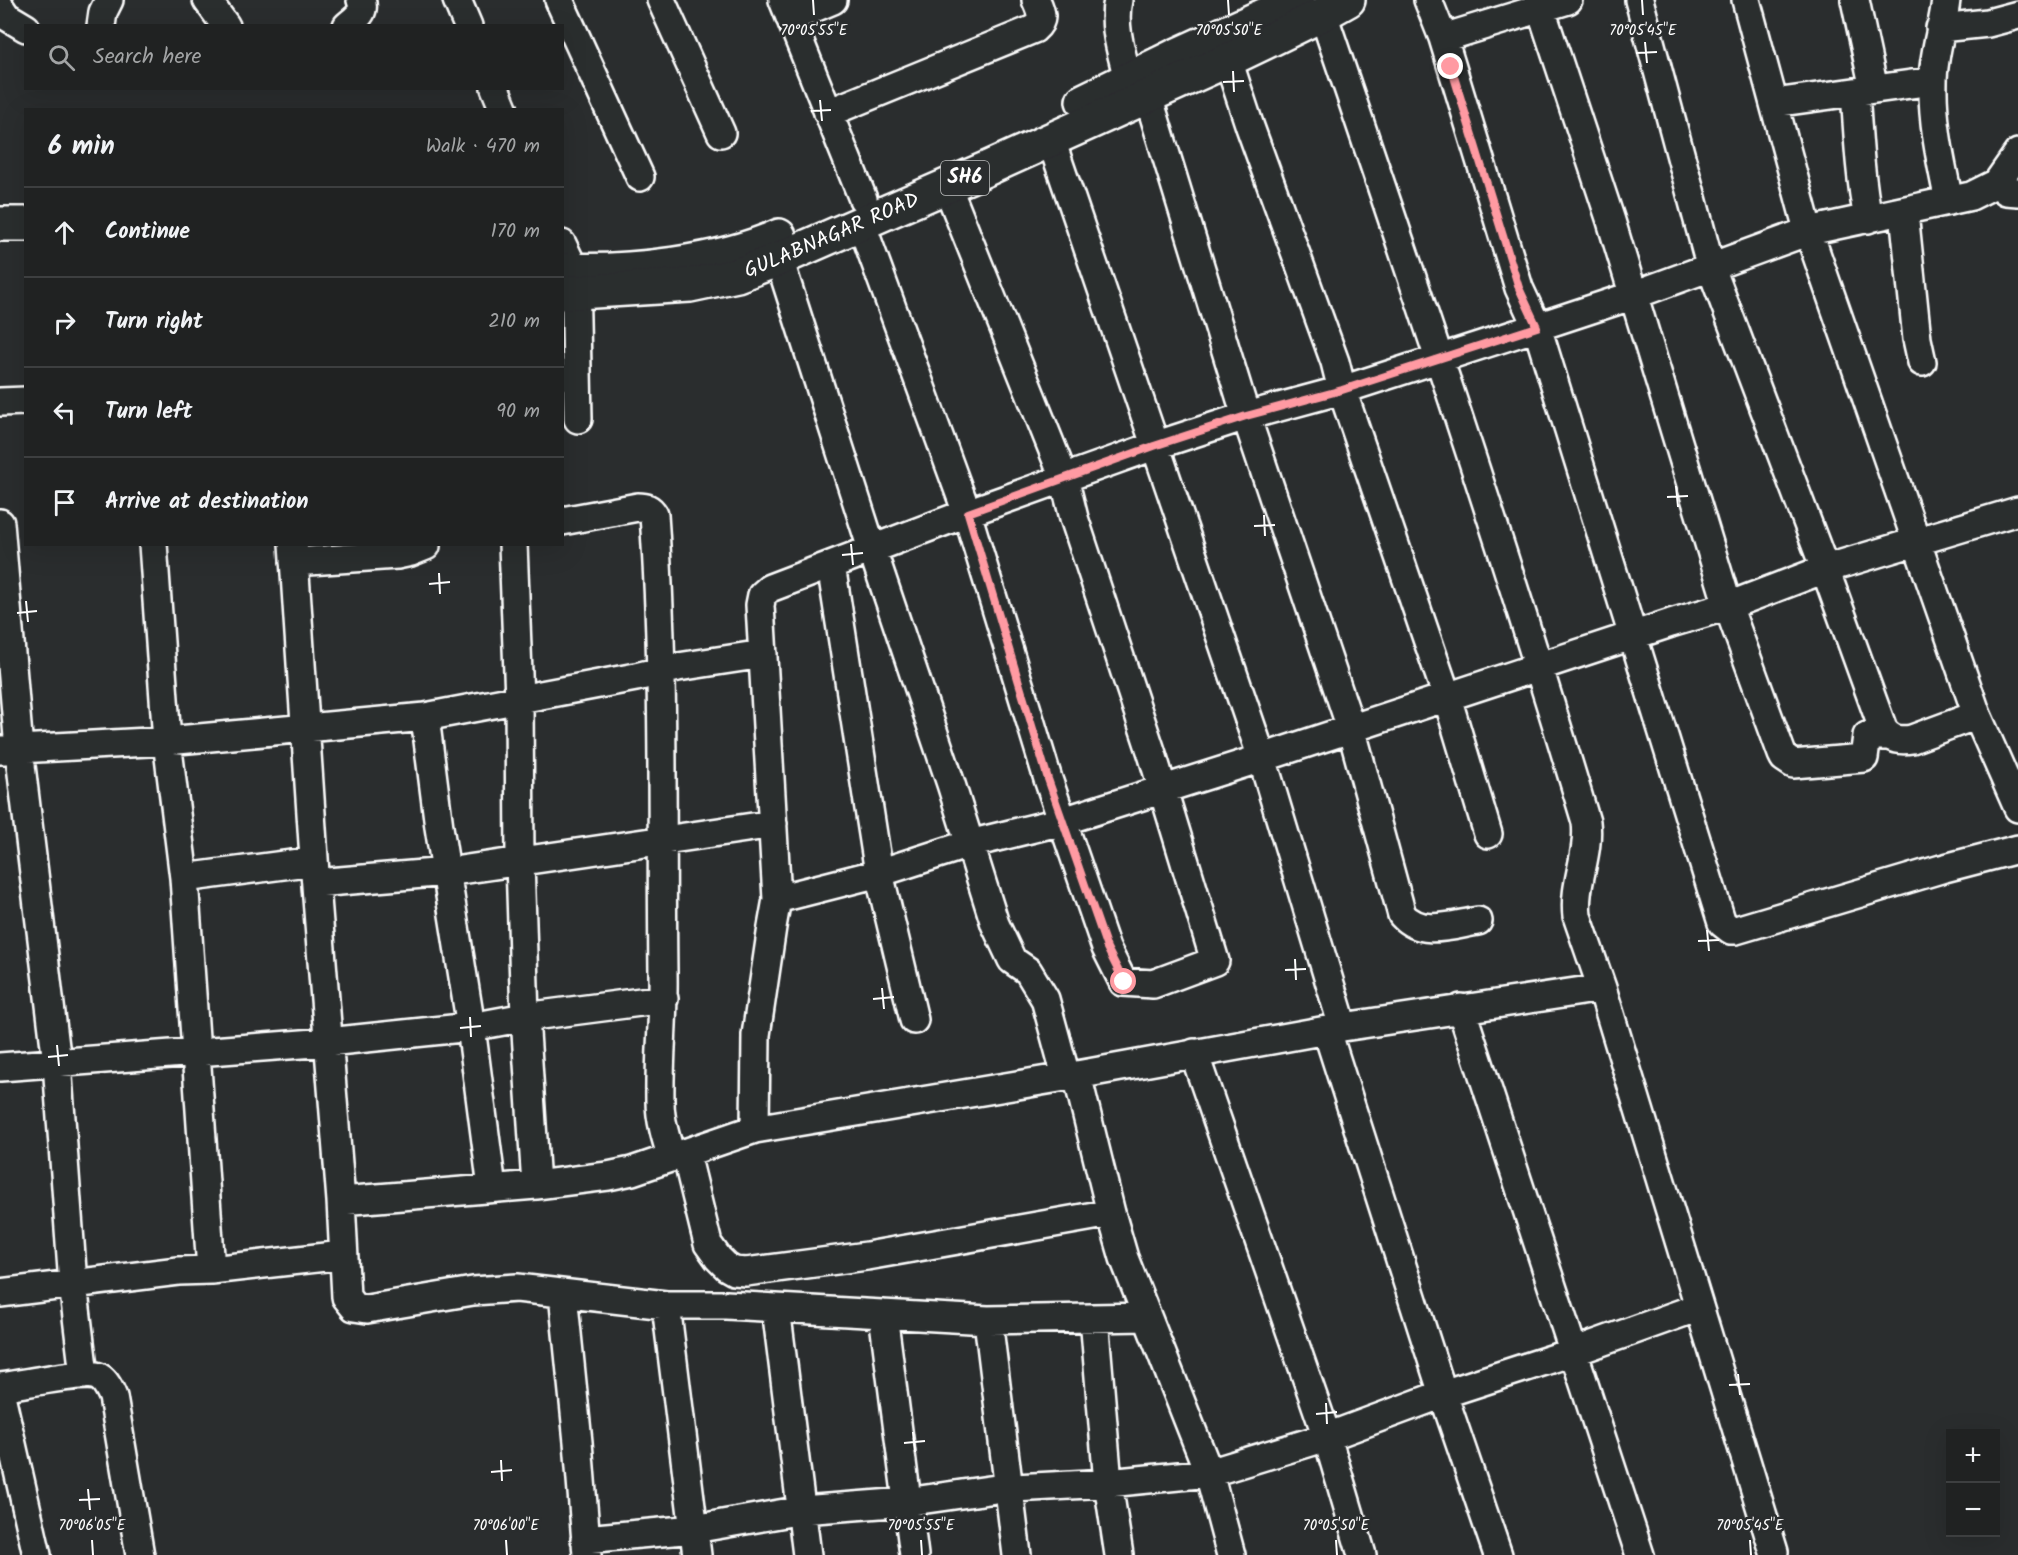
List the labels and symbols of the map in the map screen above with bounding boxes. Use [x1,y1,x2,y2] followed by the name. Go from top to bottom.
[780,19,849,43] text: 70°05'55"E
[1196,19,1263,43] text: 70°05'50"E
[1609,19,1678,43] text: 70°05'45"E
[1437,53,1463,79] route end
[941,161,989,195] road number: SH6
[739,183,925,287] street label: GULABNAGAR ROAD
[1110,968,1136,994] route start
[59,1514,127,1538] text: 70°06'05"E
[473,1514,540,1538] text: 70°06'00"E
[887,1514,956,1538] text: 70°05'55"E
[1303,1514,1370,1538] text: 70°05'50"E
[1716,1514,1785,1538] text: 70°05'45"E

